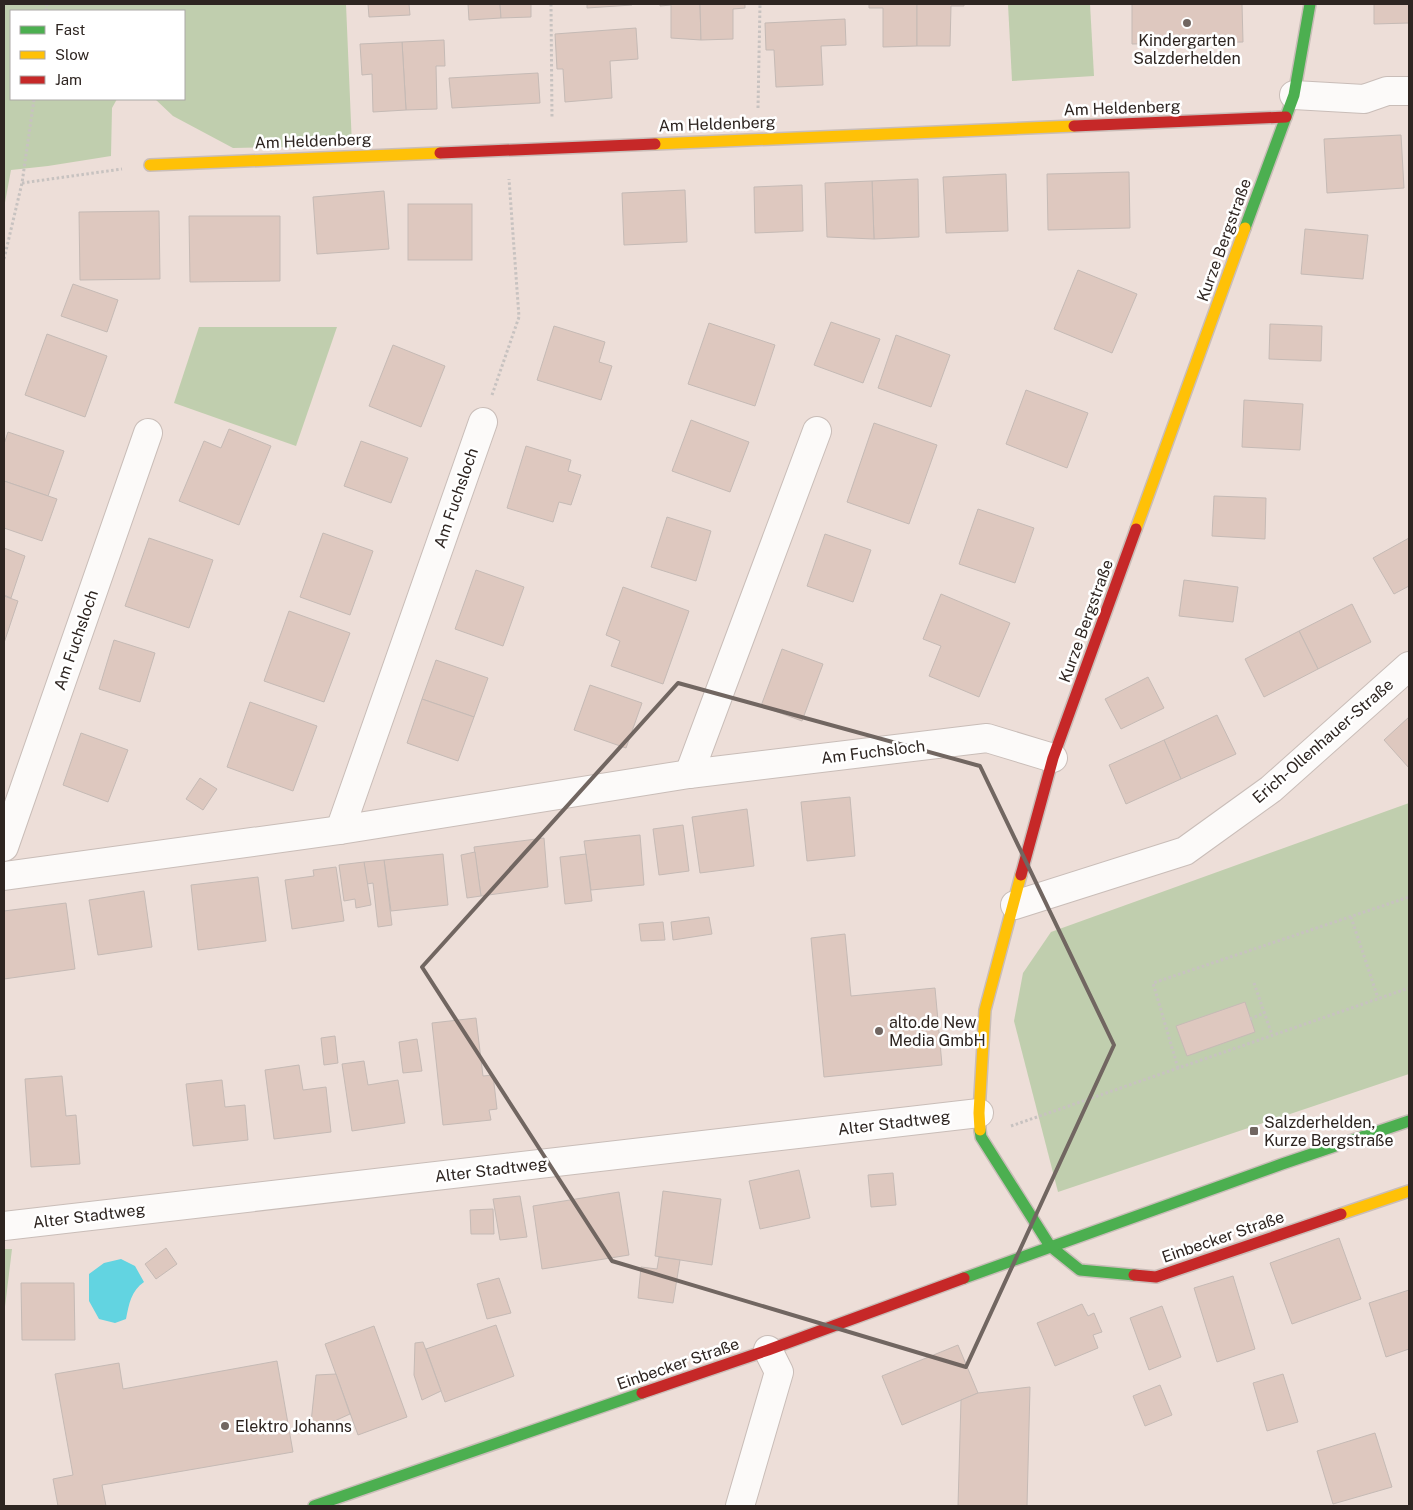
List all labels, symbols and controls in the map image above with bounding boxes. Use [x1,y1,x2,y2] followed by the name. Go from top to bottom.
[10,10,185,100] legend
[1181,17,1193,29] marker: Kindergarten Salzderhelden
[55,21,85,38] text: Fast
[1133,31,1241,68] place label: Kindergarten Salzderhelden
[55,46,90,63] text: Slow
[55,71,82,88] text: Jam
[1063,96,1181,120] street label: Am Heldenberg
[658,112,776,136] street label: Am Heldenberg
[254,129,372,153] street label: Am Heldenberg
[1193,176,1255,304] street label: Kurze Bergstraße
[430,445,482,551] street label: Am Fuchsloch
[1055,557,1117,685] street label: Kurze Bergstraße
[50,587,102,693] street label: Am Fuchsloch
[1249,675,1397,807] street label: Erich-Ollenhauer-Straße
[820,736,926,768] street label: Am Fuchsloch
[889,1013,986,1050] place label: alto.de New Media GmbH
[873,1025,885,1037] marker: alto.de New Media GmbH
[837,1107,951,1139] street label: Alter Stadtweg
[1264,1113,1394,1150] place label: Salzderhelden, Kurze Bergstraße
[1248,1125,1260,1137] marker: Salzderhelden, Kurze Bergstraße
[434,1154,548,1186] street label: Alter Stadtweg
[32,1200,146,1232] street label: Alter Stadtweg
[1159,1207,1287,1267] street label: Einbecker Straße
[614,1334,742,1394] street label: Einbecker Straße
[235,1417,352,1436] place label: Elektro Johanns
[219,1420,231,1432] marker: Elektro Johanns

